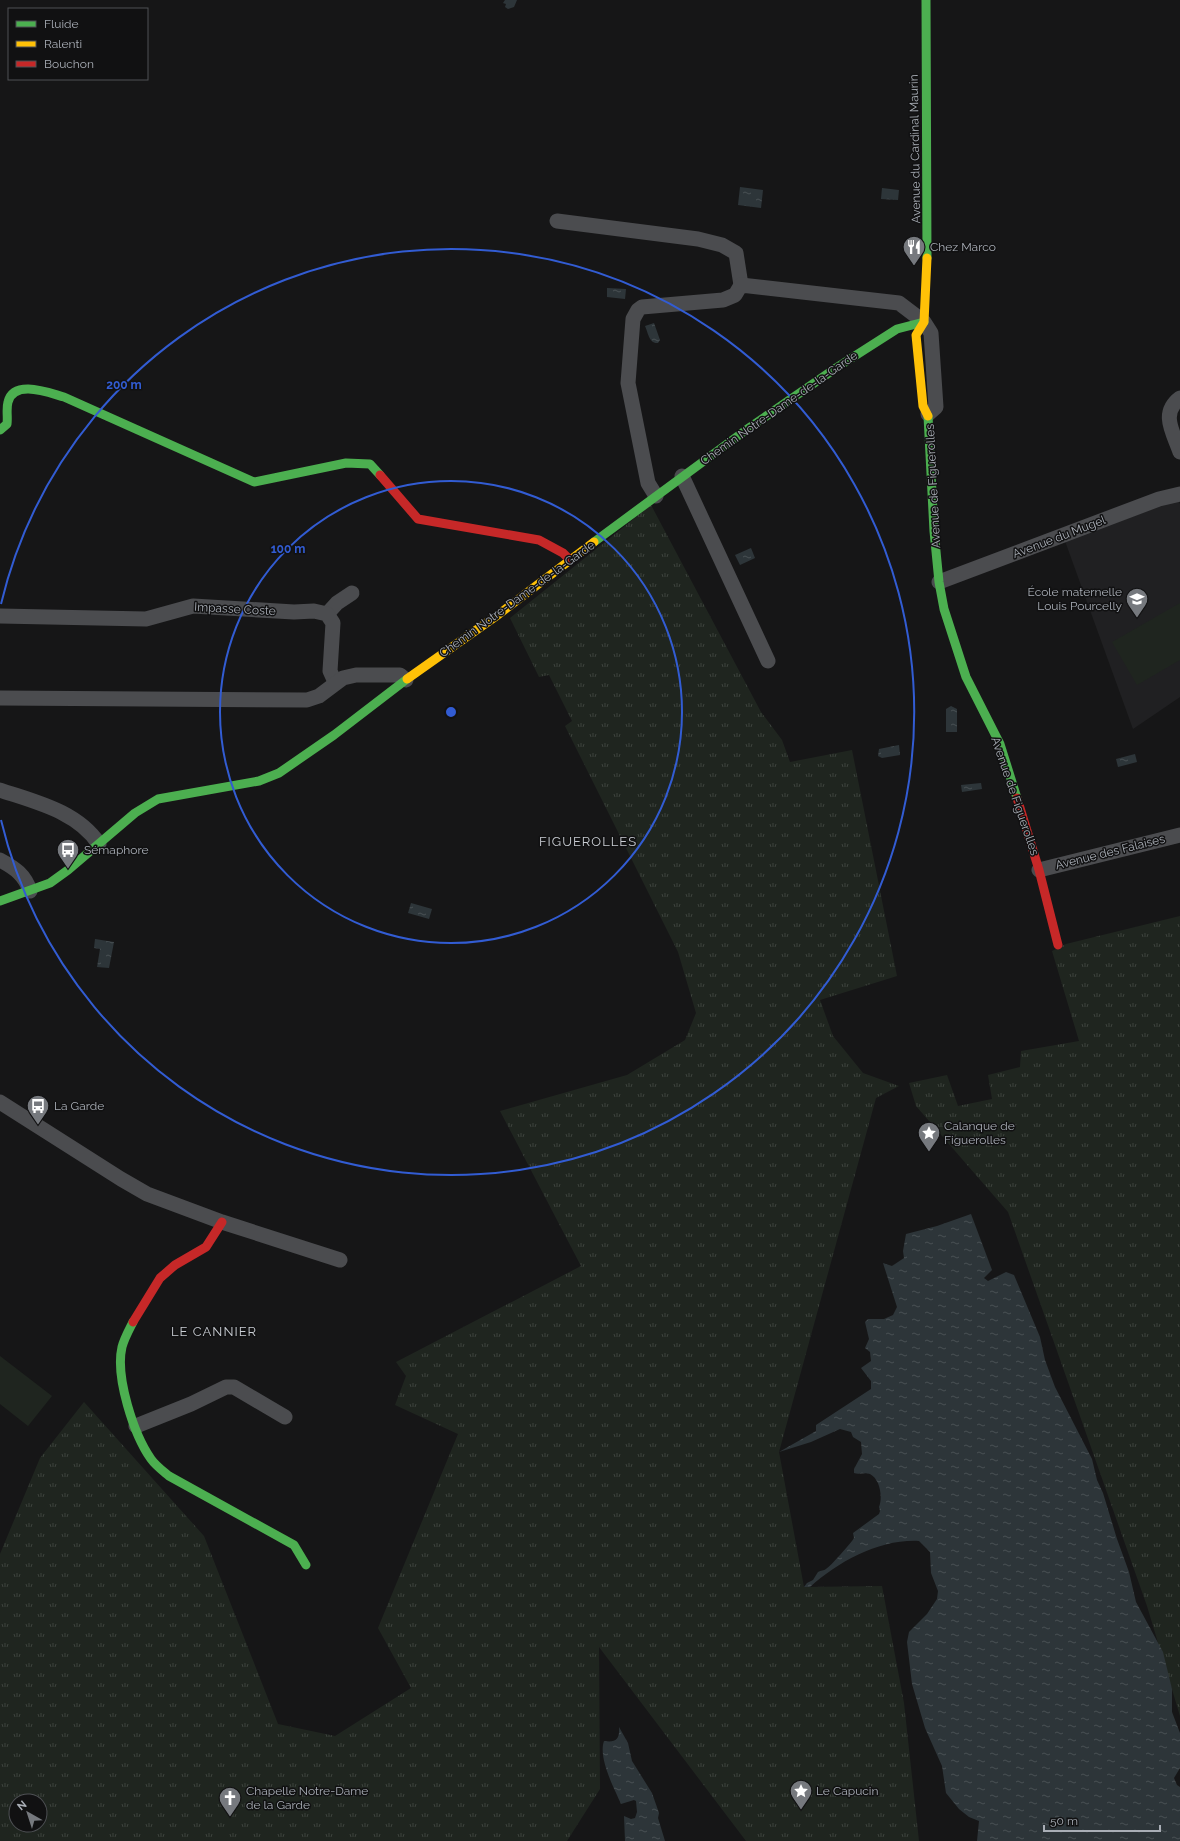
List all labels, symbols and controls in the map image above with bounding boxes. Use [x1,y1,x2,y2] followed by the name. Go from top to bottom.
[8,8,148,80] legend
[44,17,79,31] text: Fluide
[44,37,82,51] text: Ralenti
[44,57,94,71] text: Bouchon
[907,74,923,224] street label: Avenue du Cardinal Maurin
[901,234,927,267] restaurant icon: Chez Marco
[930,240,996,254] place label: Chez Marco
[698,348,860,468] street label: Chemin Notre-Dame-de-la-Garde
[106,378,142,392] text: 200 m
[923,423,943,549] street label: Avenue de Figuerolles
[1011,513,1108,561] street label: Avenue du Mugel
[437,538,597,660] street label: Chemin Notre-Dame-de-la-Garde
[271,542,305,556] text: 100 m
[1028,585,1122,613] place label: École maternelle Louis Pourcelly
[1124,586,1150,619] school or university icon: École maternelle Louis Pourcelly
[194,600,276,618] street label: Impasse Coste
[444,705,458,719] centre of rings
[988,735,1042,857] street label: Avenue de Figuerolles
[1054,832,1166,872] street label: Avenue des Falaises
[539,834,637,849] district label: FIGUEROLLES
[55,837,81,870] bus stop icon: Sémaphore
[84,843,149,857] place label: Sémaphore
[25,1093,51,1126] bus stop icon: La Garde
[54,1099,104,1113] place label: La Garde
[944,1119,1015,1147] place label: Calanque de Figuerolles
[916,1120,942,1153] place icon: Calanque de Figuerolles
[171,1324,257,1339] district label: LE CANNIER
[788,1778,814,1811] place icon: Le Capucin
[246,1784,368,1812] place label: Chapelle Notre-Dame de la Garde
[816,1784,878,1798] place label: Le Capucin
[217,1785,243,1818] church icon: Chapelle Notre-Dame de la Garde
[8,1793,48,1833] north arrow
[15,1798,29,1813] text: N
[1044,1807,1160,1833] scale bar
[1050,1814,1078,1828] text: 50 m

